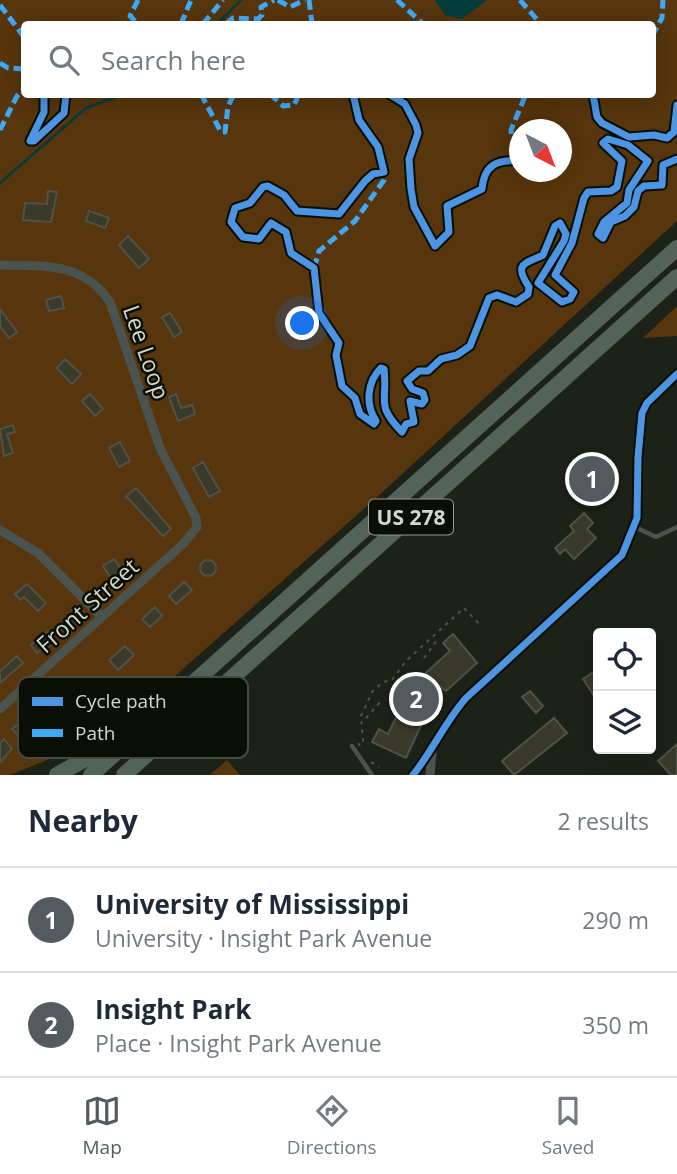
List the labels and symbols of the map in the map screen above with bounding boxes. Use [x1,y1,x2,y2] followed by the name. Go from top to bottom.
[509,119,572,182] north arrow
[116,301,178,403] street label: Lee Loop
[285,306,319,340] your location
[569,453,615,505] pin: 1
[369,500,453,534] road number: US 278
[29,550,145,660] street label: Front Street
[393,673,439,725] pin: 2
[18,677,248,758] legend
[75,688,167,714] text: Cycle path
[75,720,115,746] text: Path

